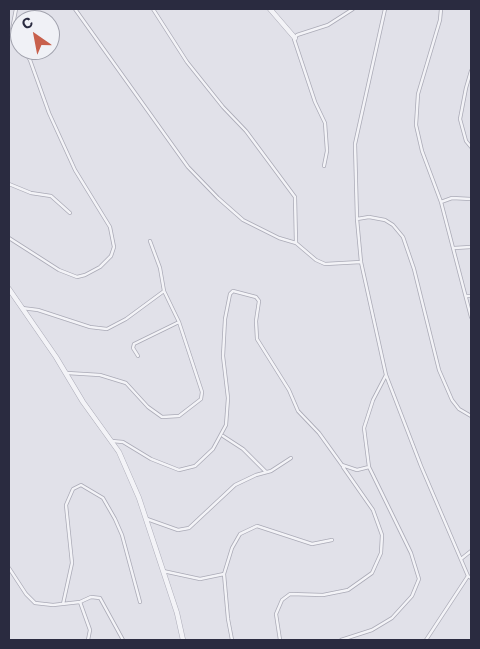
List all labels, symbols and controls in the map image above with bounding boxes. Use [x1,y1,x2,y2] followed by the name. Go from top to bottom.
[10,10,60,60] north arrow
[18,13,36,33] text: С

